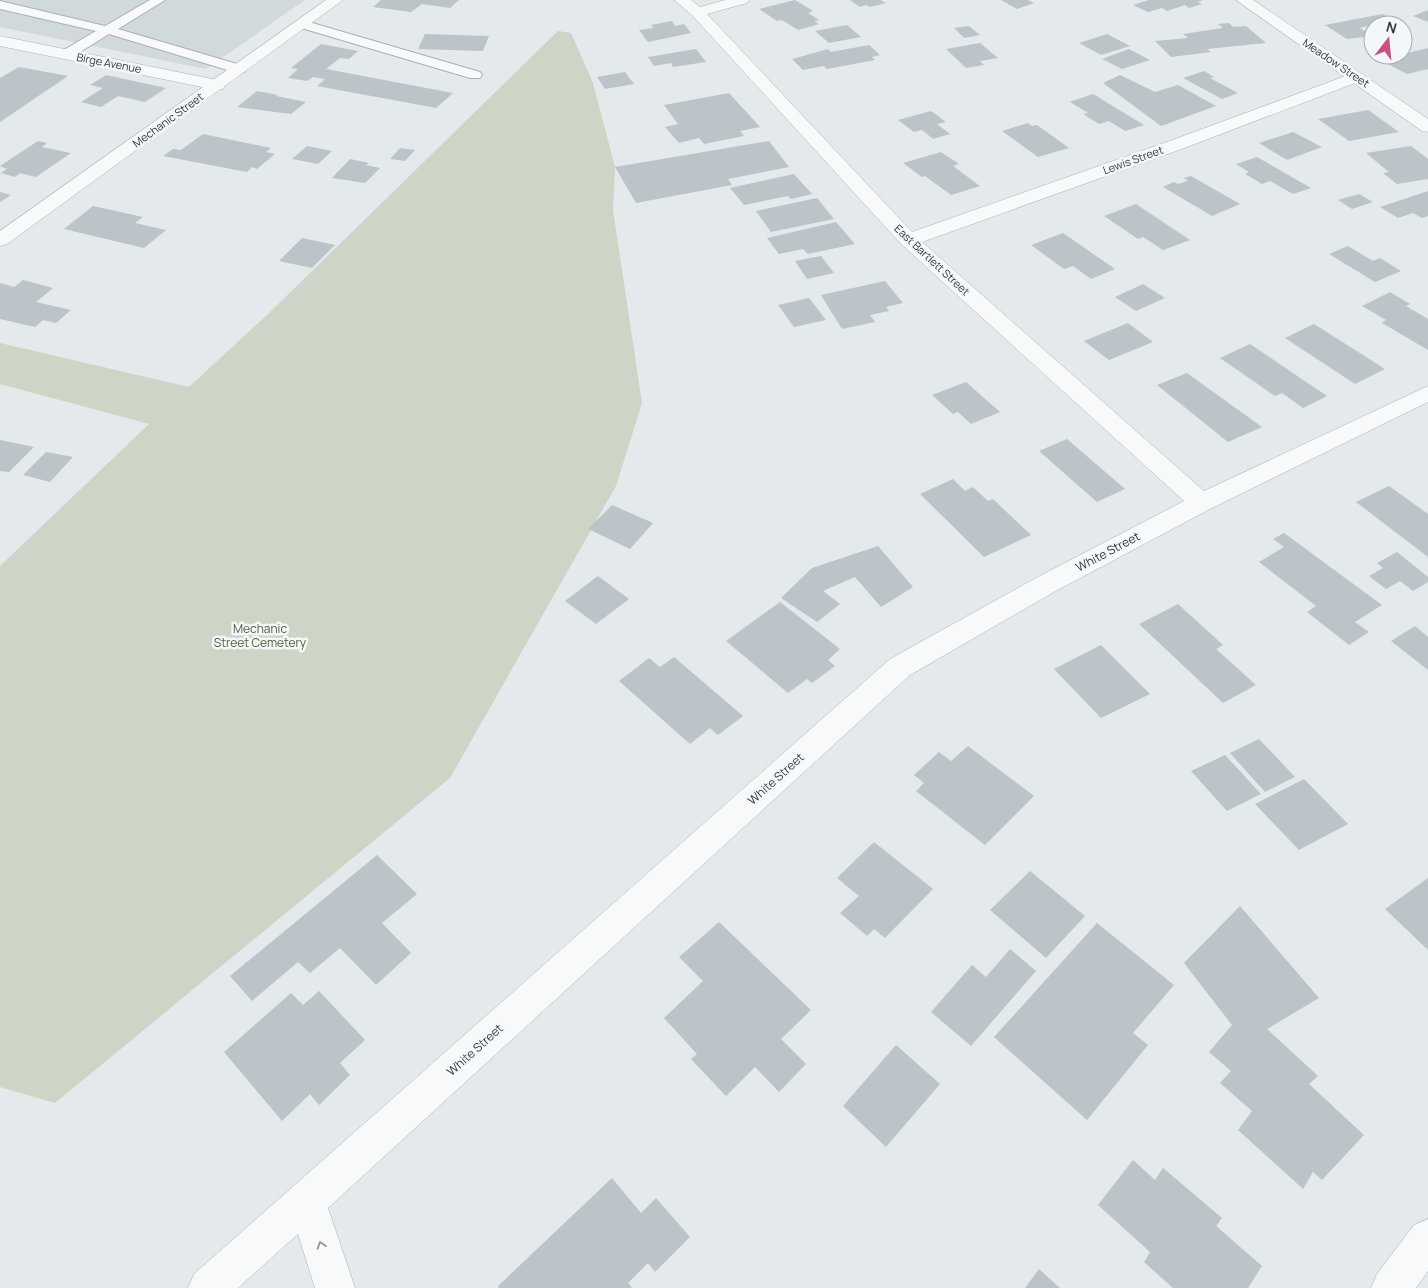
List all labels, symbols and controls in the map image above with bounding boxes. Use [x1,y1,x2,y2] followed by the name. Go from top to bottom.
[1363,15,1413,65] north arrow
[1384,17,1399,38] text: N
[1300,35,1373,90] street label: Meadow Street
[75,49,143,76] street label: Birge Avenue
[129,89,206,150] street label: Mechanic Street
[1101,142,1165,177] street label: Lewis Street
[892,221,973,298] street label: East Bartlett Street
[1073,527,1143,576] street label: White Street
[214,620,307,651] park label: Mechanic Street Cemetery
[744,749,808,808] street label: White Street
[443,1020,507,1079] street label: White Street
[316,1241,326,1249] one-way arrow

